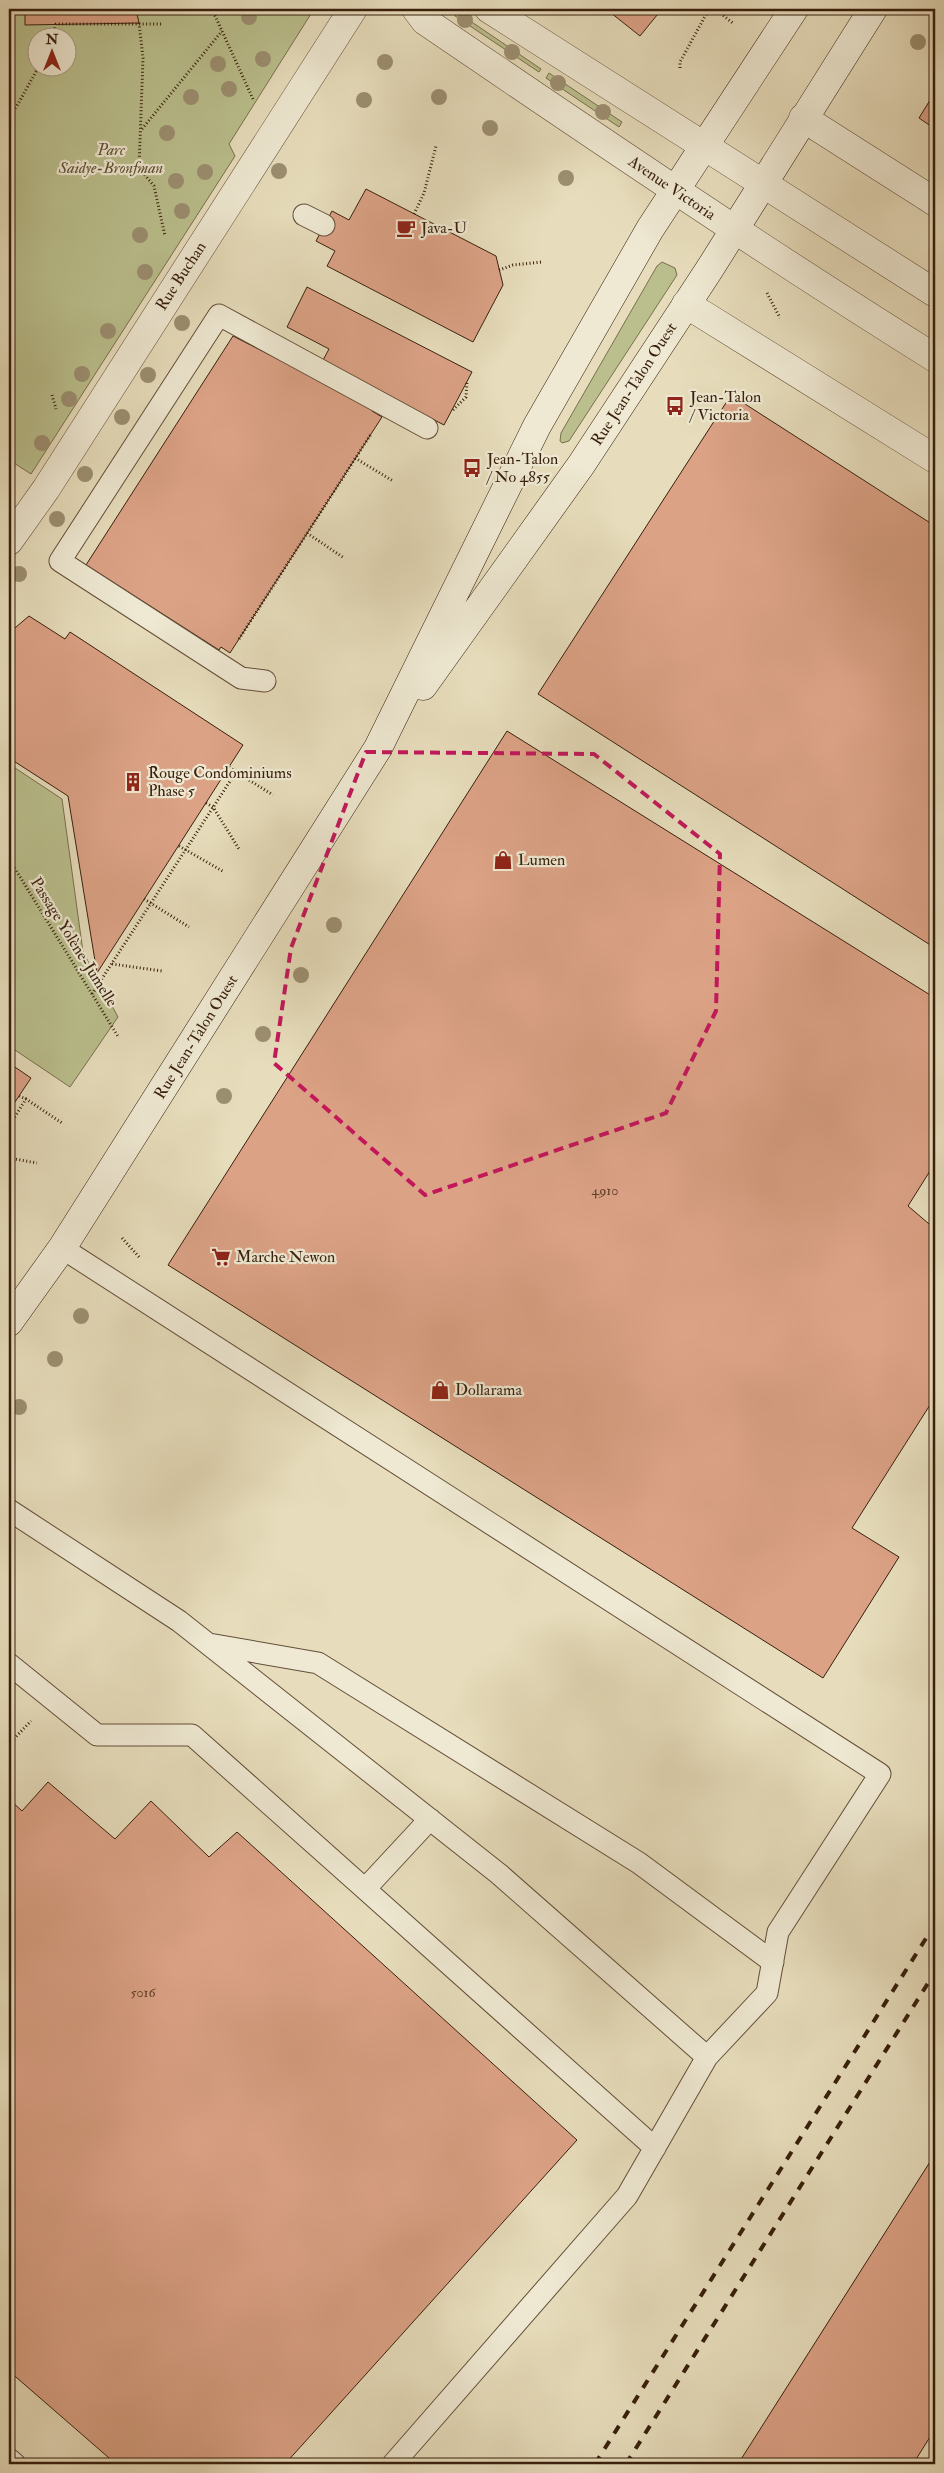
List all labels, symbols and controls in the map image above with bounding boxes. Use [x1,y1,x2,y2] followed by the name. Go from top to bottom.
[28,28,78,78] north arrow
[45,31,59,48] text: N
[58,140,163,178] park label: Parc Saidye-Bronfman
[624,151,720,225] street label: Avenue Victoria
[395,217,417,239] cafe icon: Java-U
[420,218,468,239] place label: Java-U
[151,238,211,314] street label: Rue Buchan
[587,319,682,450] street label: Rue Jean-Talon Ouest
[689,387,761,425] place label: Jean-Talon / Victoria
[664,395,686,417] bus stop icon: Jean-Talon / Victoria
[486,449,558,487] place label: Jean-Talon / No 4855
[461,457,483,479] bus stop icon: Jean-Talon / No 4855
[148,763,292,801] place label: Rouge Condominiums Phase 5
[122,771,144,793] building icon: Rouge Condominiums Phase 5
[492,849,514,871] shop icon: Lumen
[518,850,565,870] place label: Lumen
[25,874,122,1011] street label: Passage Yolène-Jumelle
[150,971,243,1103] street label: Rue Jean-Talon Ouest
[592,1182,618,1199] house number: 4910
[210,1246,232,1268] supermarket icon: Marche Newon
[236,1247,335,1267] place label: Marche Newon
[429,1379,451,1401] shop icon: Dollarama
[455,1380,522,1400] place label: Dollarama
[130,1984,156,2001] house number: 5016

